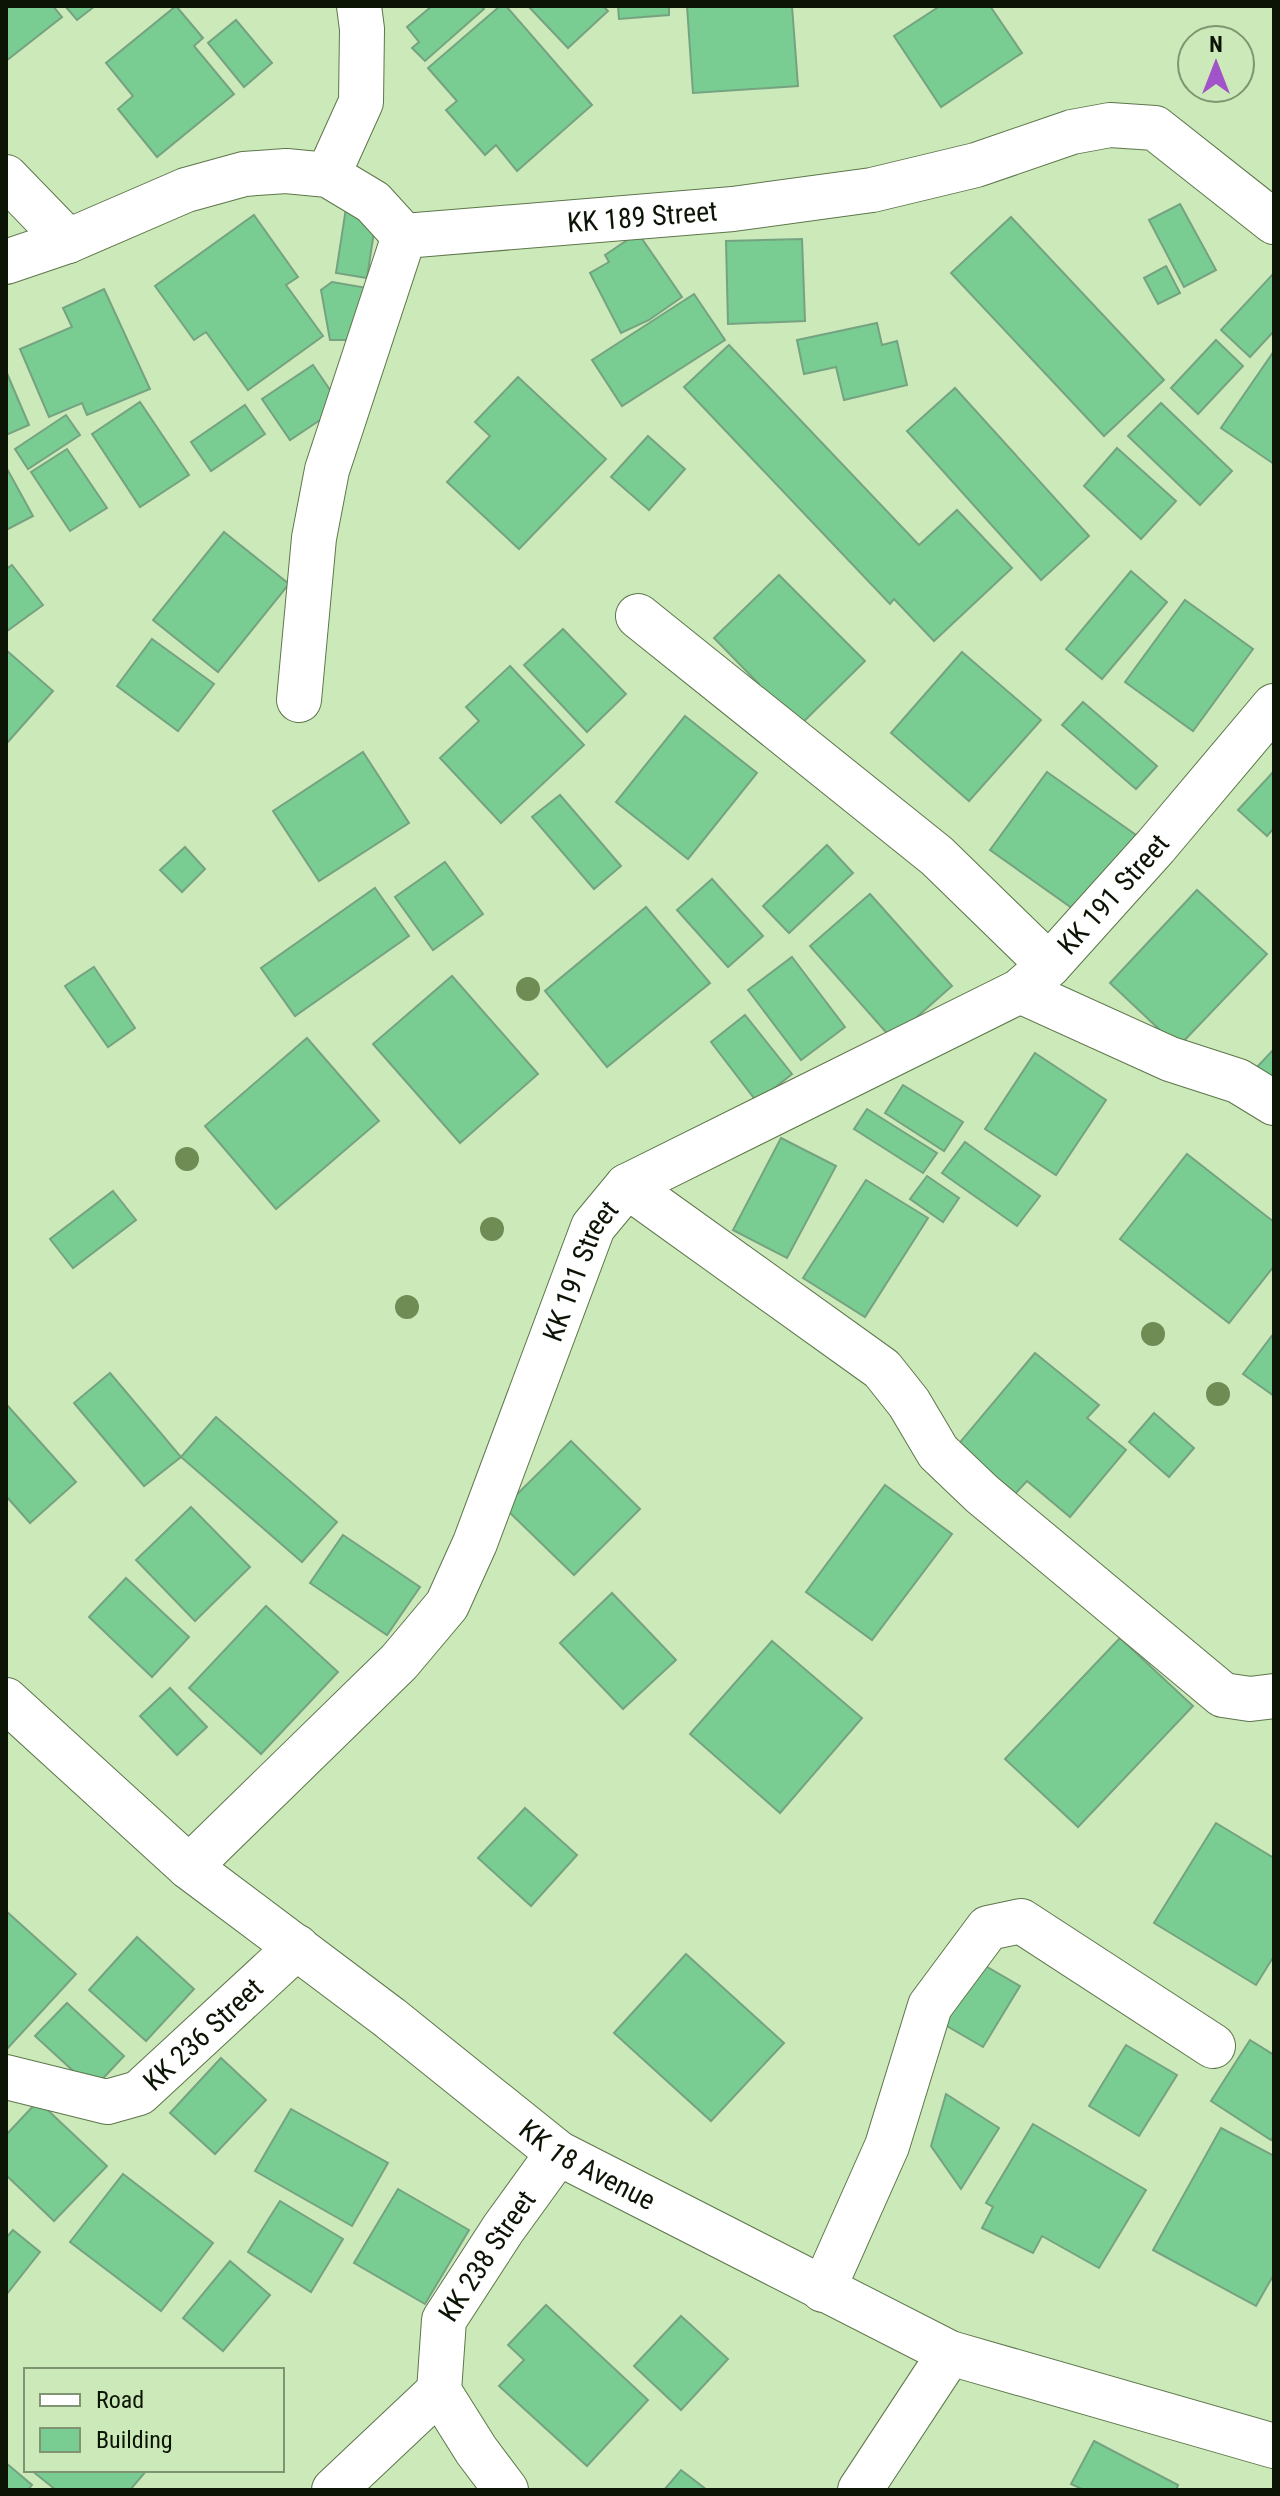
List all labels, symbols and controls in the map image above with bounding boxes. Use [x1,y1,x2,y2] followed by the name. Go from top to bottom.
[1176,24,1256,104] north arrow
[1209,32,1223,57] text: N
[566,194,719,239] street label: KK 189 Street
[1050,827,1176,961] street label: KK 191 Street
[535,1193,625,1346] street label: KK 191 Street
[136,1971,269,2097] street label: KK 236 Street
[513,2112,661,2216] street label: KK 18 Avenue
[431,2184,542,2327] street label: KK 238 Street
[24,2368,284,2472] legend
[96,2386,144,2414] text: Road
[96,2426,173,2454] text: Building

